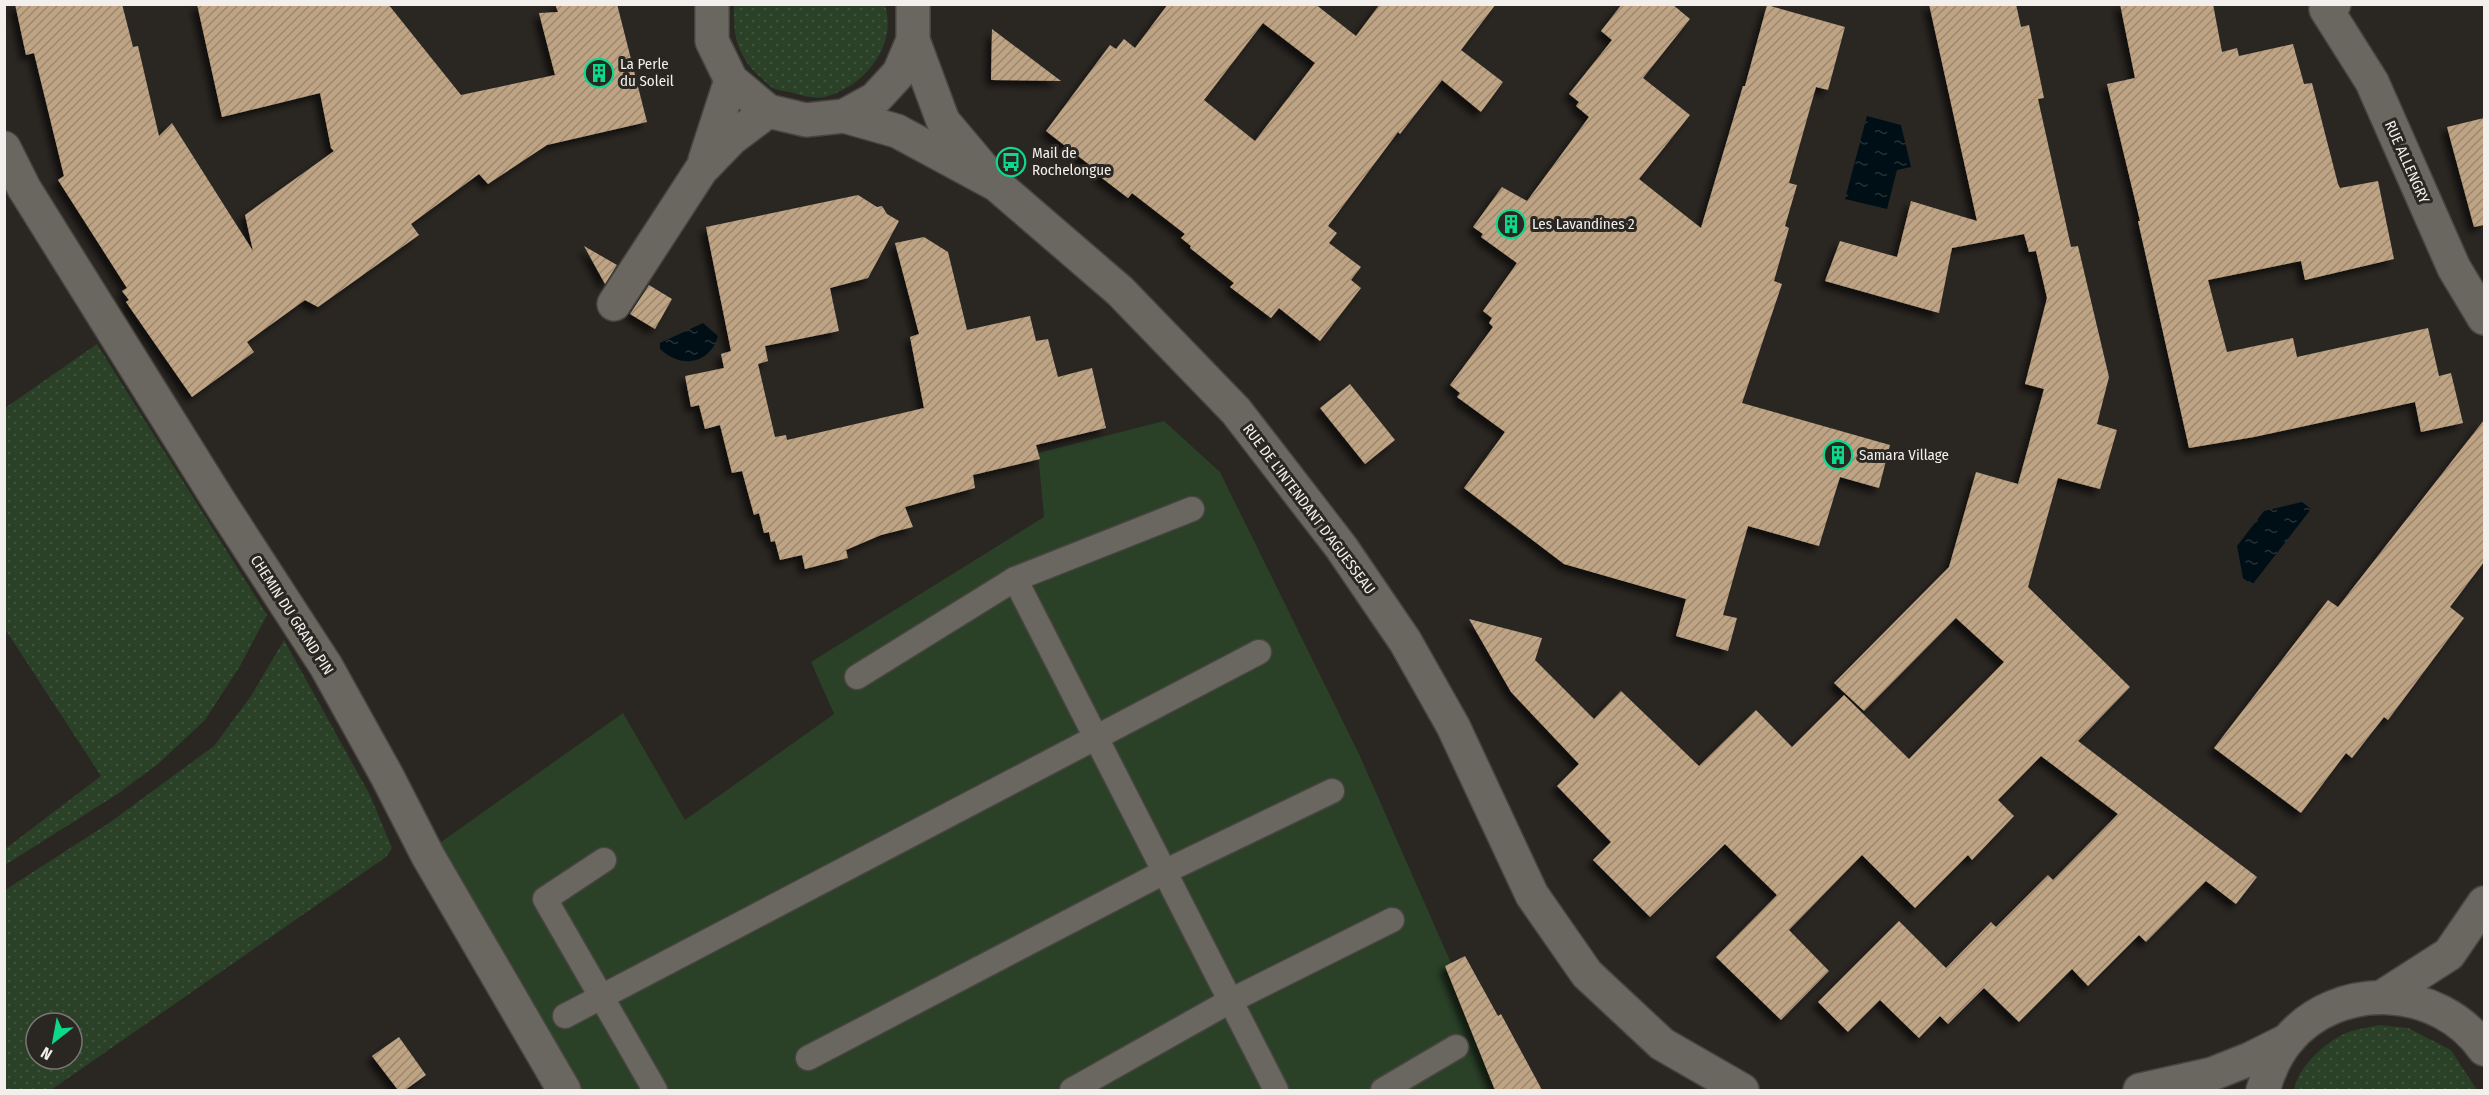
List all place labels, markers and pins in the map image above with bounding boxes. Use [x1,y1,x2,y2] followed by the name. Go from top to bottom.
[620,55,674,90] place label: La Perle du Soleil
[583,57,615,89] building icon: La Perle du Soleil
[1032,144,1111,179] place label: Mail de Rochelongue
[995,146,1027,178] bus stop icon: Mail de Rochelongue
[1495,208,1527,240] building icon: Les Lavandines 2
[1532,215,1635,233] place label: Les Lavandines 2
[1822,439,1854,471] building icon: Samara Village
[1859,446,1949,464] place label: Samara Village

